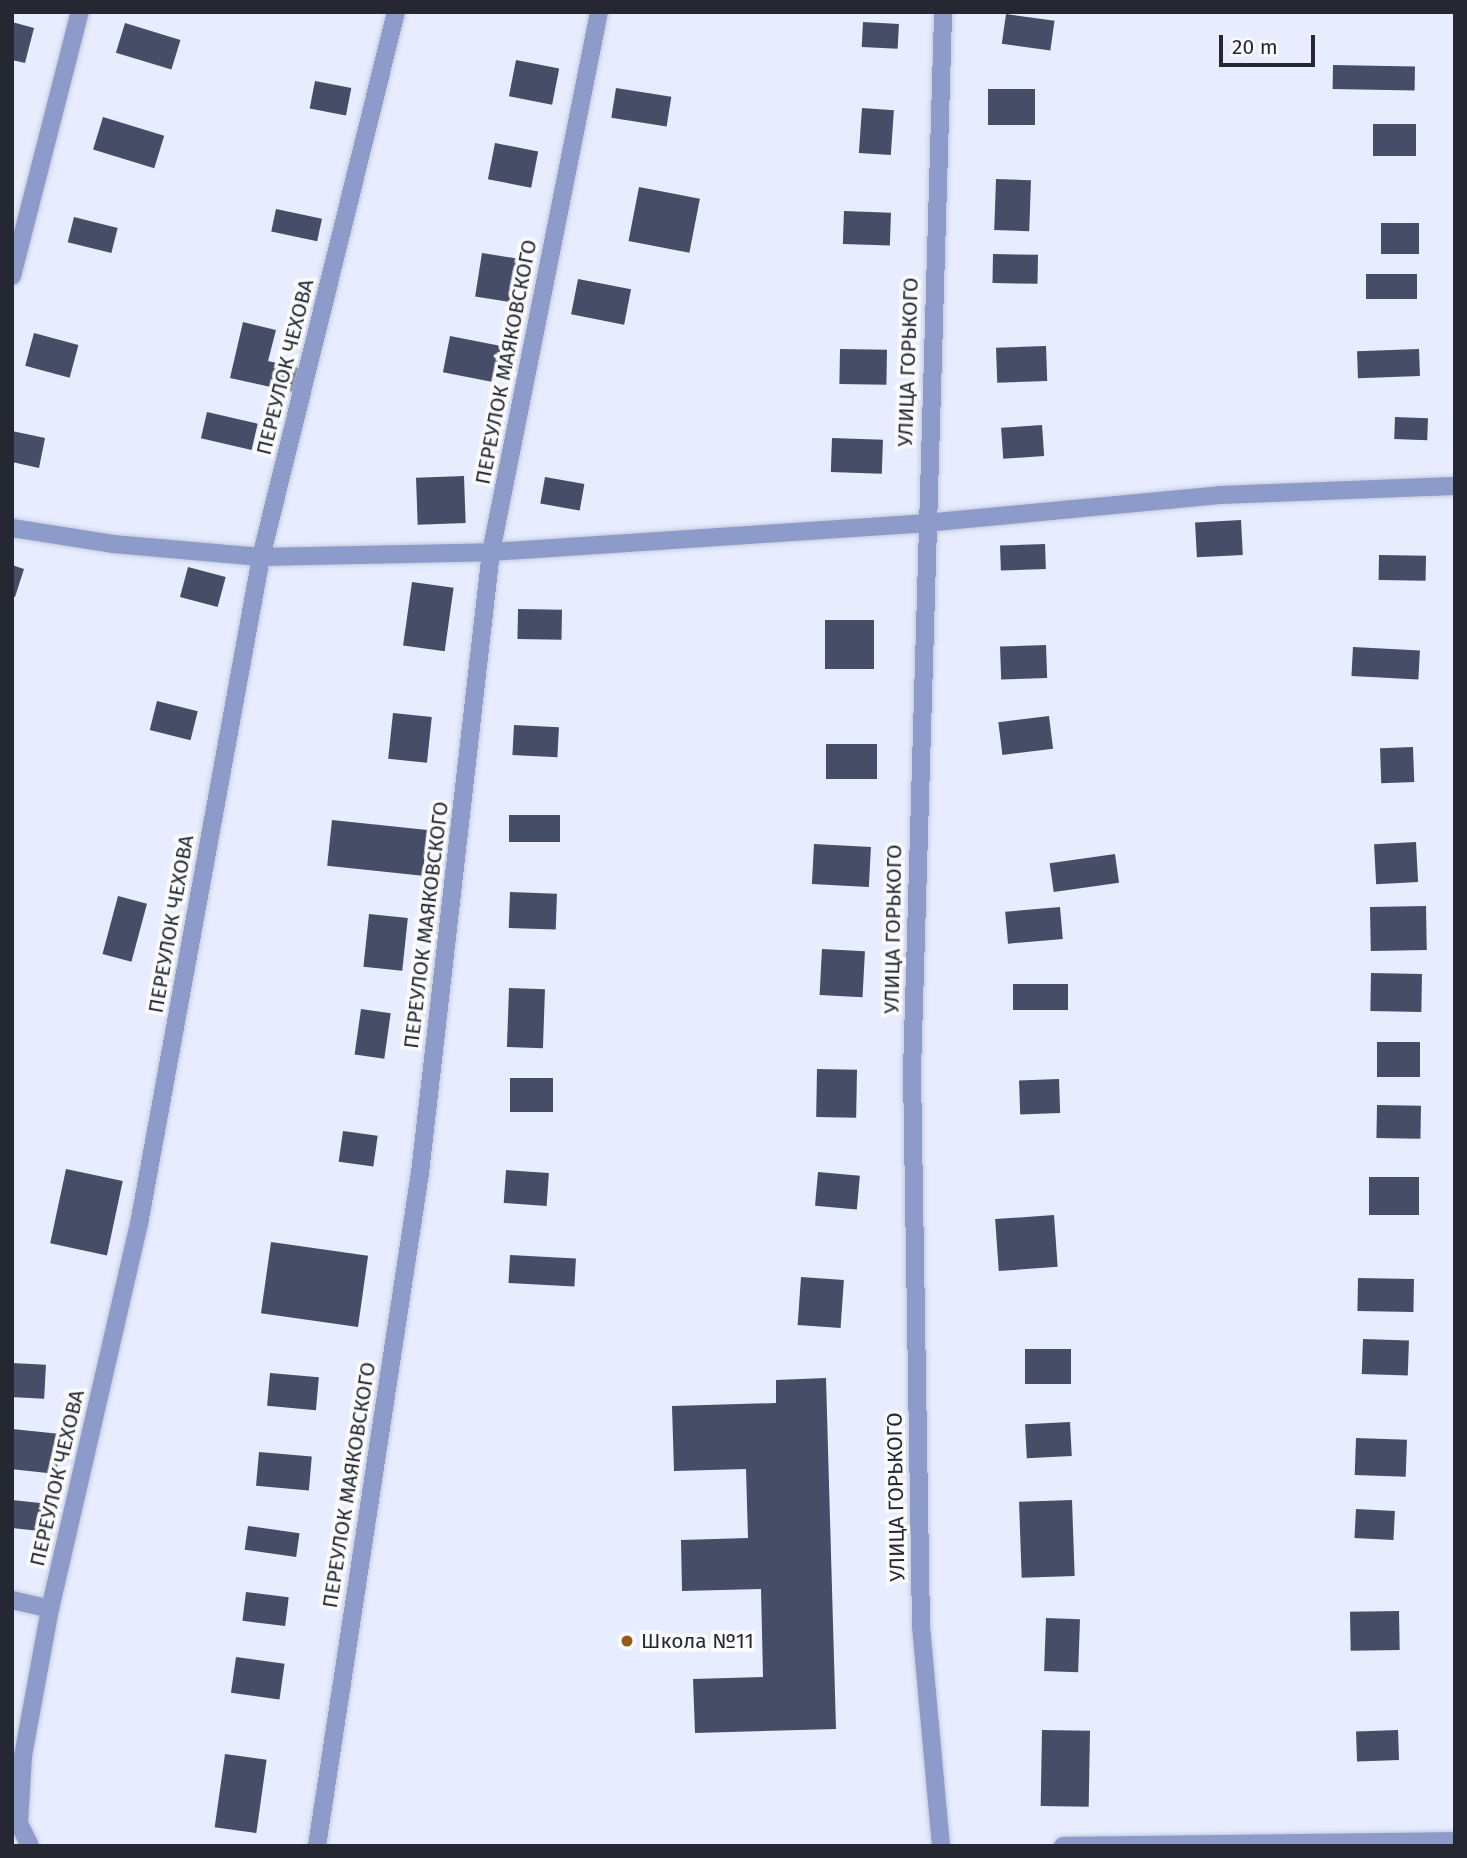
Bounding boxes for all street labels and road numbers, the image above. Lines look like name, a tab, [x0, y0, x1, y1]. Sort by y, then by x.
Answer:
street label: ПЕРЕУЛОК МАЯКОВСКОГО	[470, 237, 542, 487]
street label: ПЕРЕУЛОК ЧЕХОВА	[251, 276, 319, 458]
street label: УЛИЦА ГОРЬКОГО	[892, 277, 924, 447]
street label: ПЕРЕУЛОК МАЯКОВСКОГО	[398, 800, 454, 1050]
street label: ПЕРЕУЛОК ЧЕХОВА	[143, 833, 199, 1015]
street label: УЛИЦА ГОРЬКОГО	[879, 844, 907, 1014]
street label: ПЕРЕУЛОК МАЯКОВСКОГО	[317, 1360, 381, 1610]
street label: ПЕРЕУЛОК ЧЕХОВА	[24, 1387, 90, 1569]
street label: УЛИЦА ГОРЬКОГО	[882, 1412, 910, 1582]

